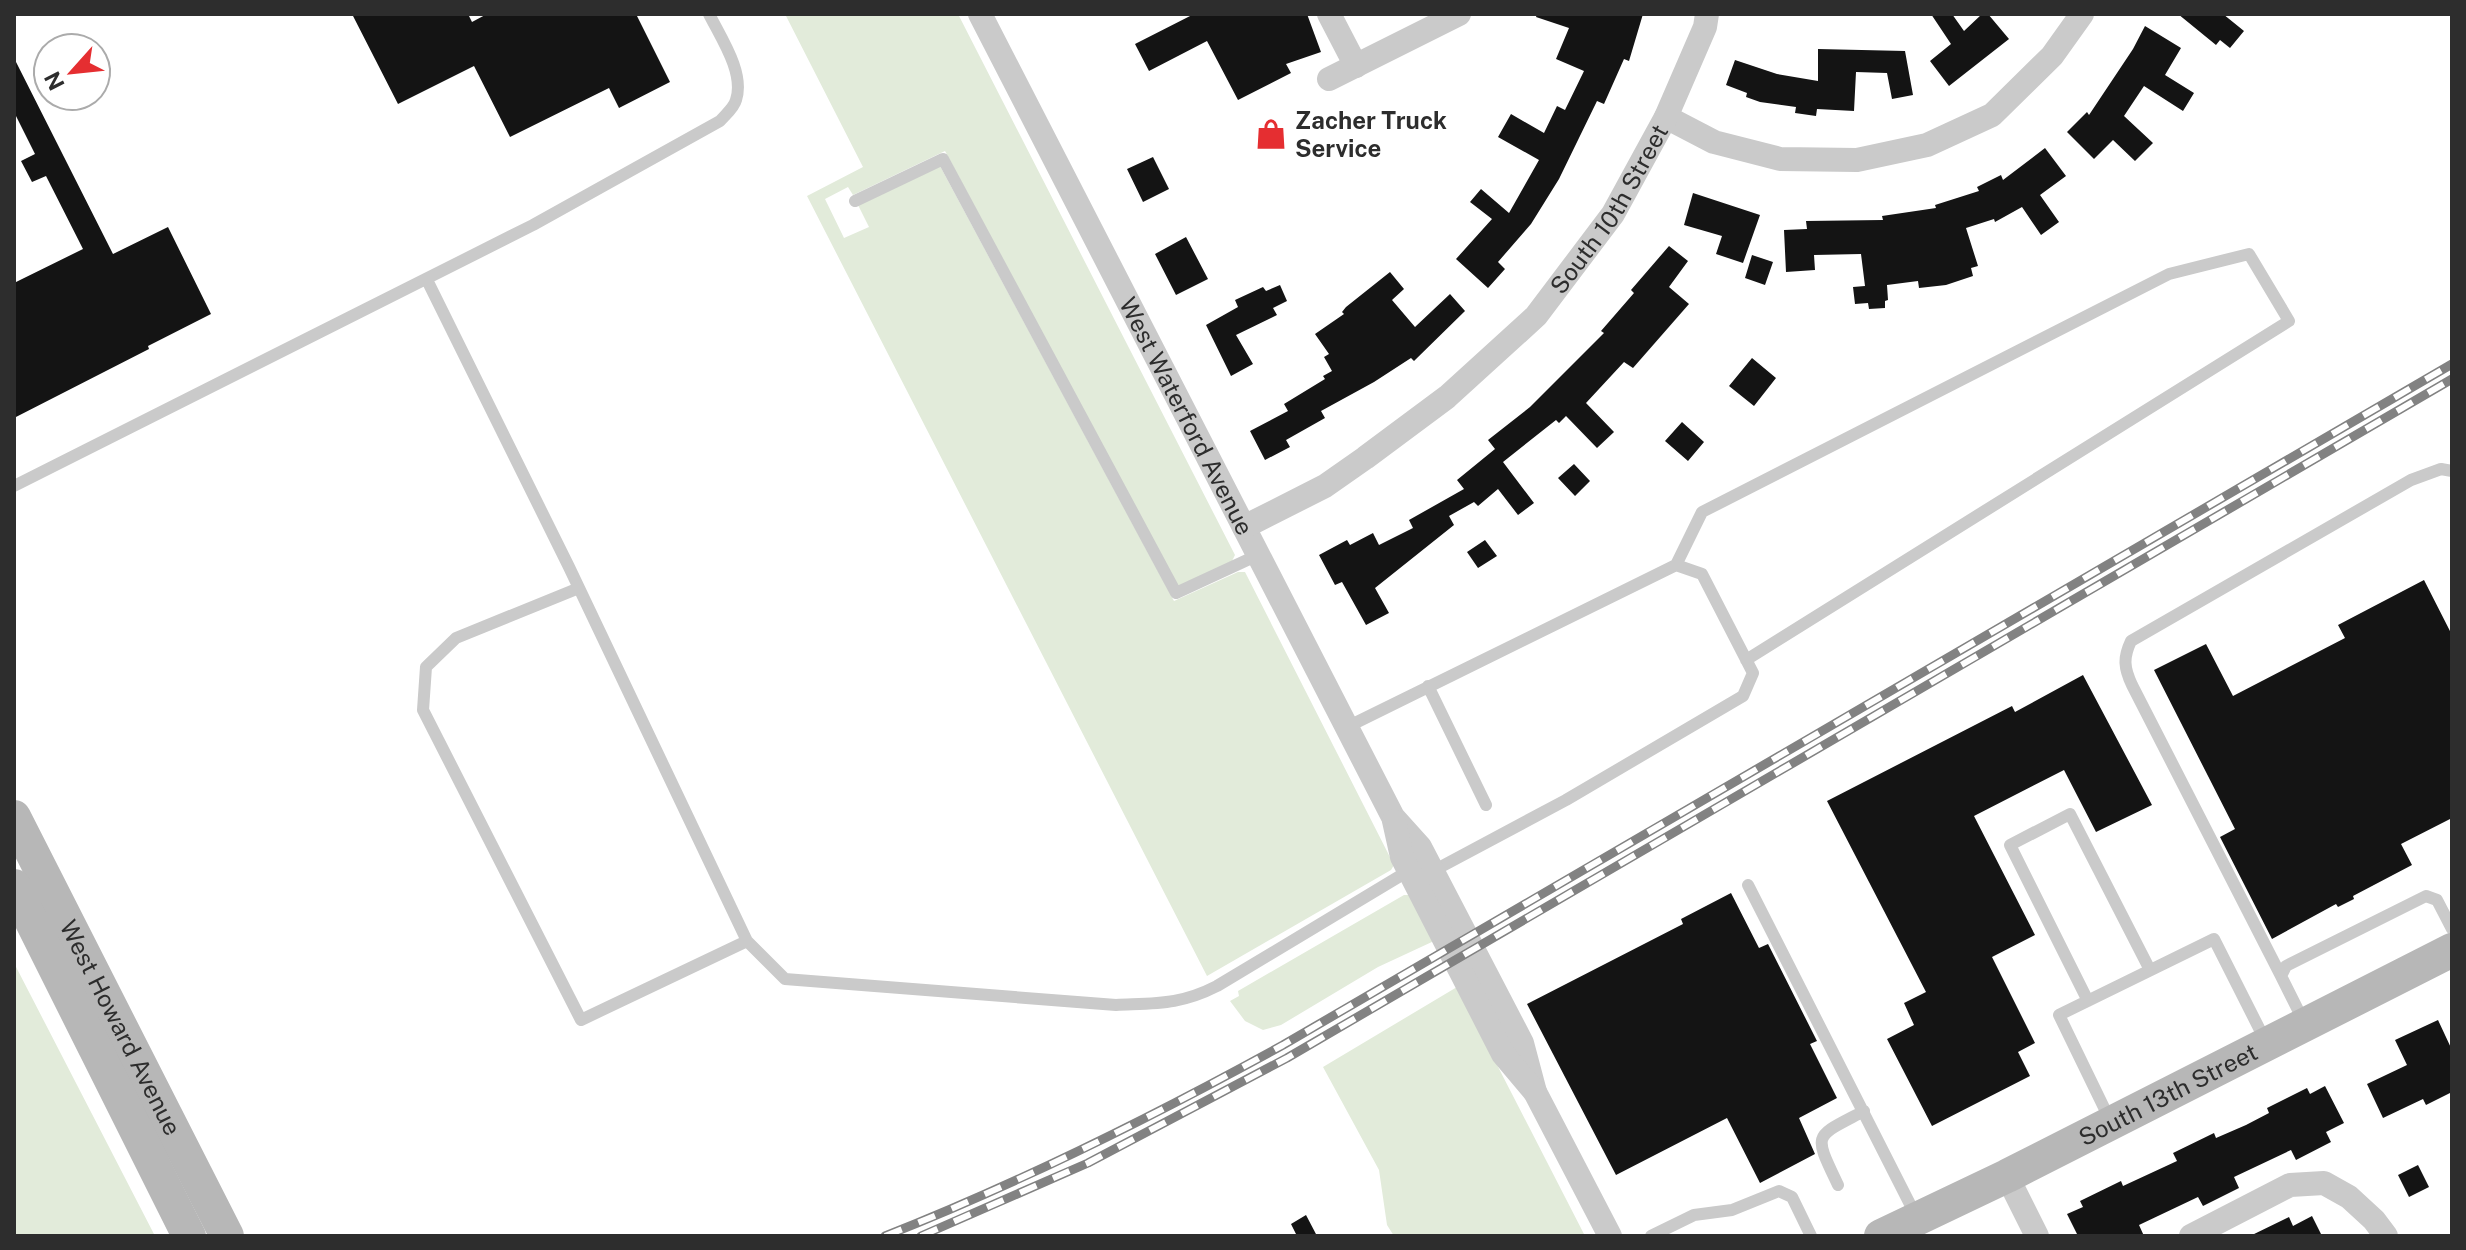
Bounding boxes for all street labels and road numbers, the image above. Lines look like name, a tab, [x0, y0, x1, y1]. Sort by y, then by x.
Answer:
street label: South 10th Street	[1544, 119, 1673, 299]
street label: West Waterford Avenue	[1114, 292, 1259, 539]
street label: West Howard Avenue	[55, 915, 187, 1140]
street label: South 13th Street	[2074, 1037, 2262, 1151]

